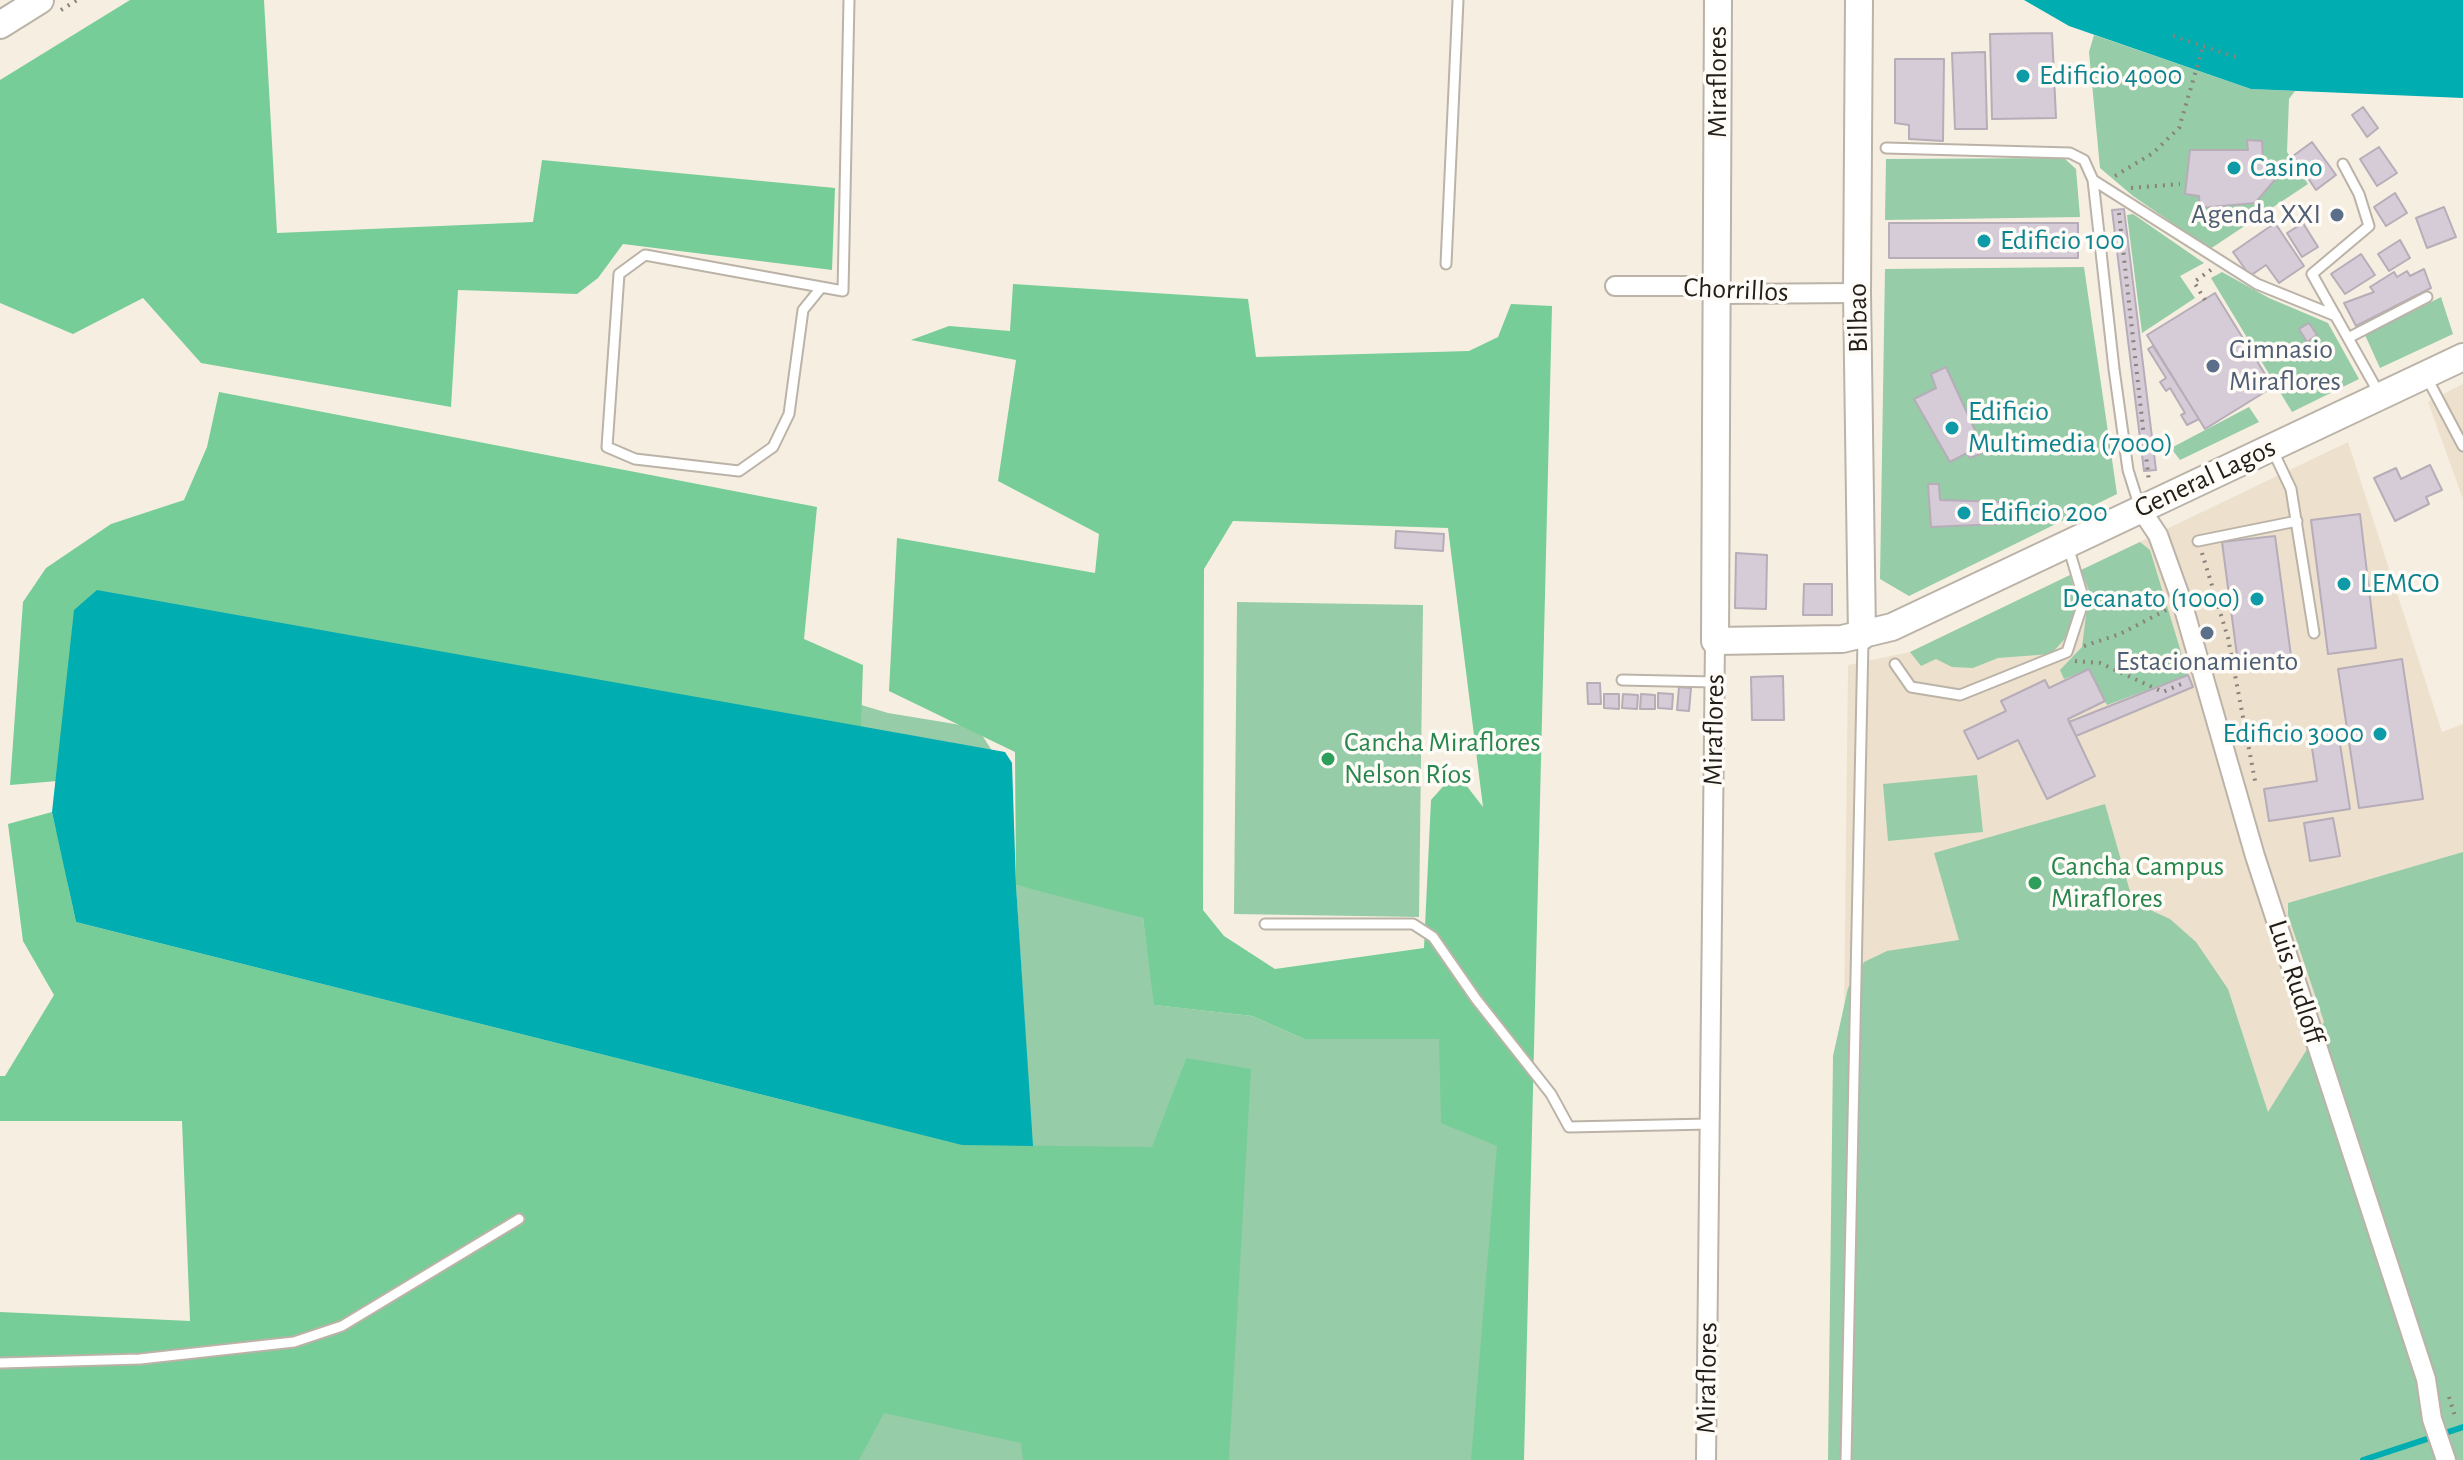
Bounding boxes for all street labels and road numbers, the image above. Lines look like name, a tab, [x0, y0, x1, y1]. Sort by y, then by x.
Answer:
street label: Miraflores	[1701, 26, 1735, 138]
street label: Chorrillos	[1682, 270, 1790, 310]
street label: Bilbao	[1841, 283, 1875, 353]
street label: General Lagos	[2129, 431, 2281, 525]
street label: Miraflores	[1696, 674, 1732, 786]
street label: Luis Rudloff	[2260, 916, 2332, 1048]
street label: Miraflores	[1689, 1322, 1725, 1434]

